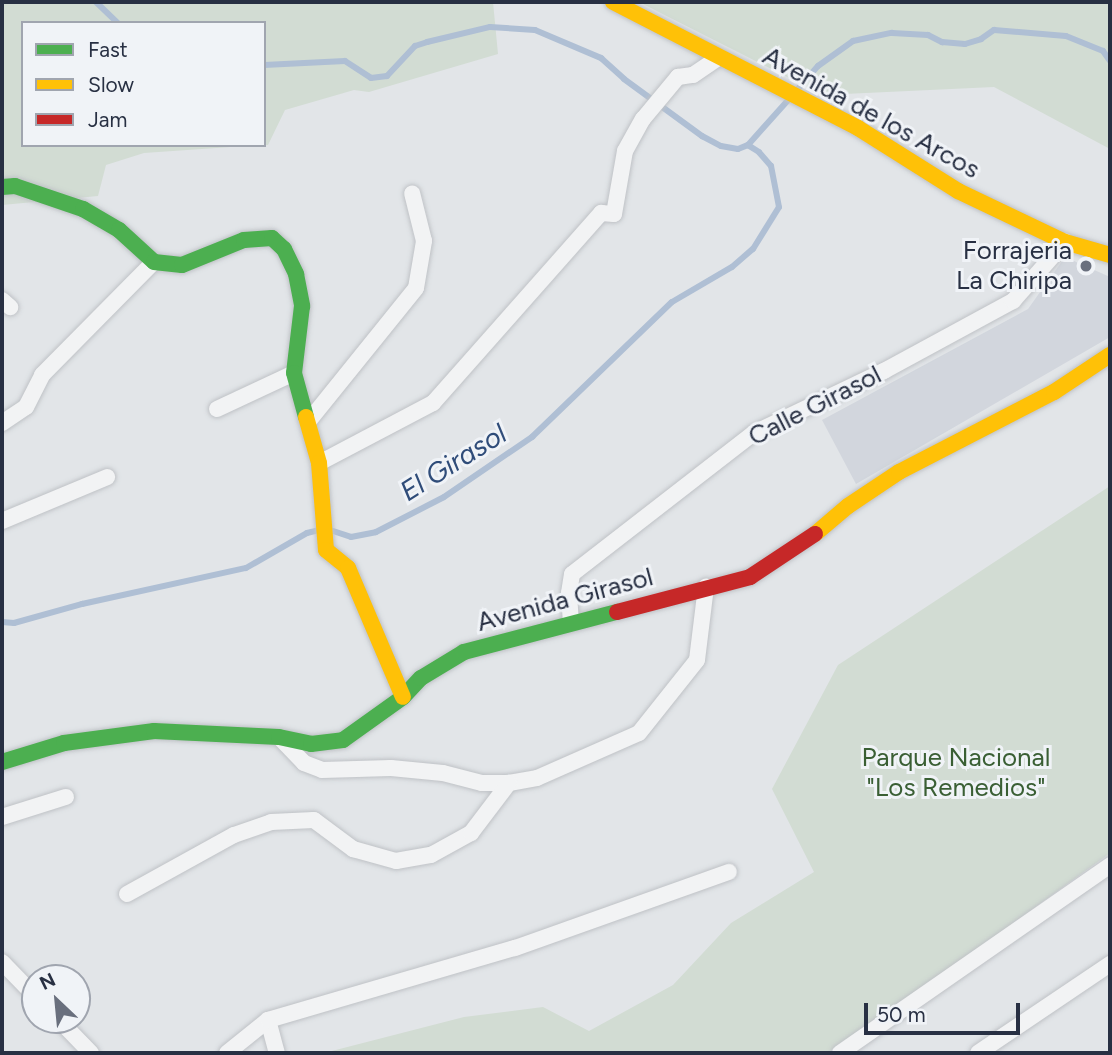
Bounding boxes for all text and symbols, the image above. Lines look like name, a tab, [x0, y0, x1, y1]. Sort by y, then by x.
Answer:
legend	[21, 21, 266, 147]
text: Fast	[88, 37, 128, 62]
street label: Avenida de los Arcos	[757, 40, 985, 186]
text: Slow	[88, 72, 134, 97]
text: Jam	[88, 107, 127, 132]
place label: Forrajeria La Chiripa	[956, 235, 1072, 296]
marker: Forrajeria La Chiripa	[1078, 258, 1094, 274]
street label: Calle Girasol	[743, 359, 887, 453]
water label: El Girasol	[394, 416, 512, 508]
street label: Avenida Girasol	[474, 562, 656, 638]
park label: Parque Nacional "Los Remedios"	[861, 742, 1051, 804]
north arrow	[21, 964, 91, 1034]
text: N	[36, 968, 59, 995]
scale bar	[867, 988, 1023, 1032]
text: 50 m	[877, 1002, 926, 1027]

